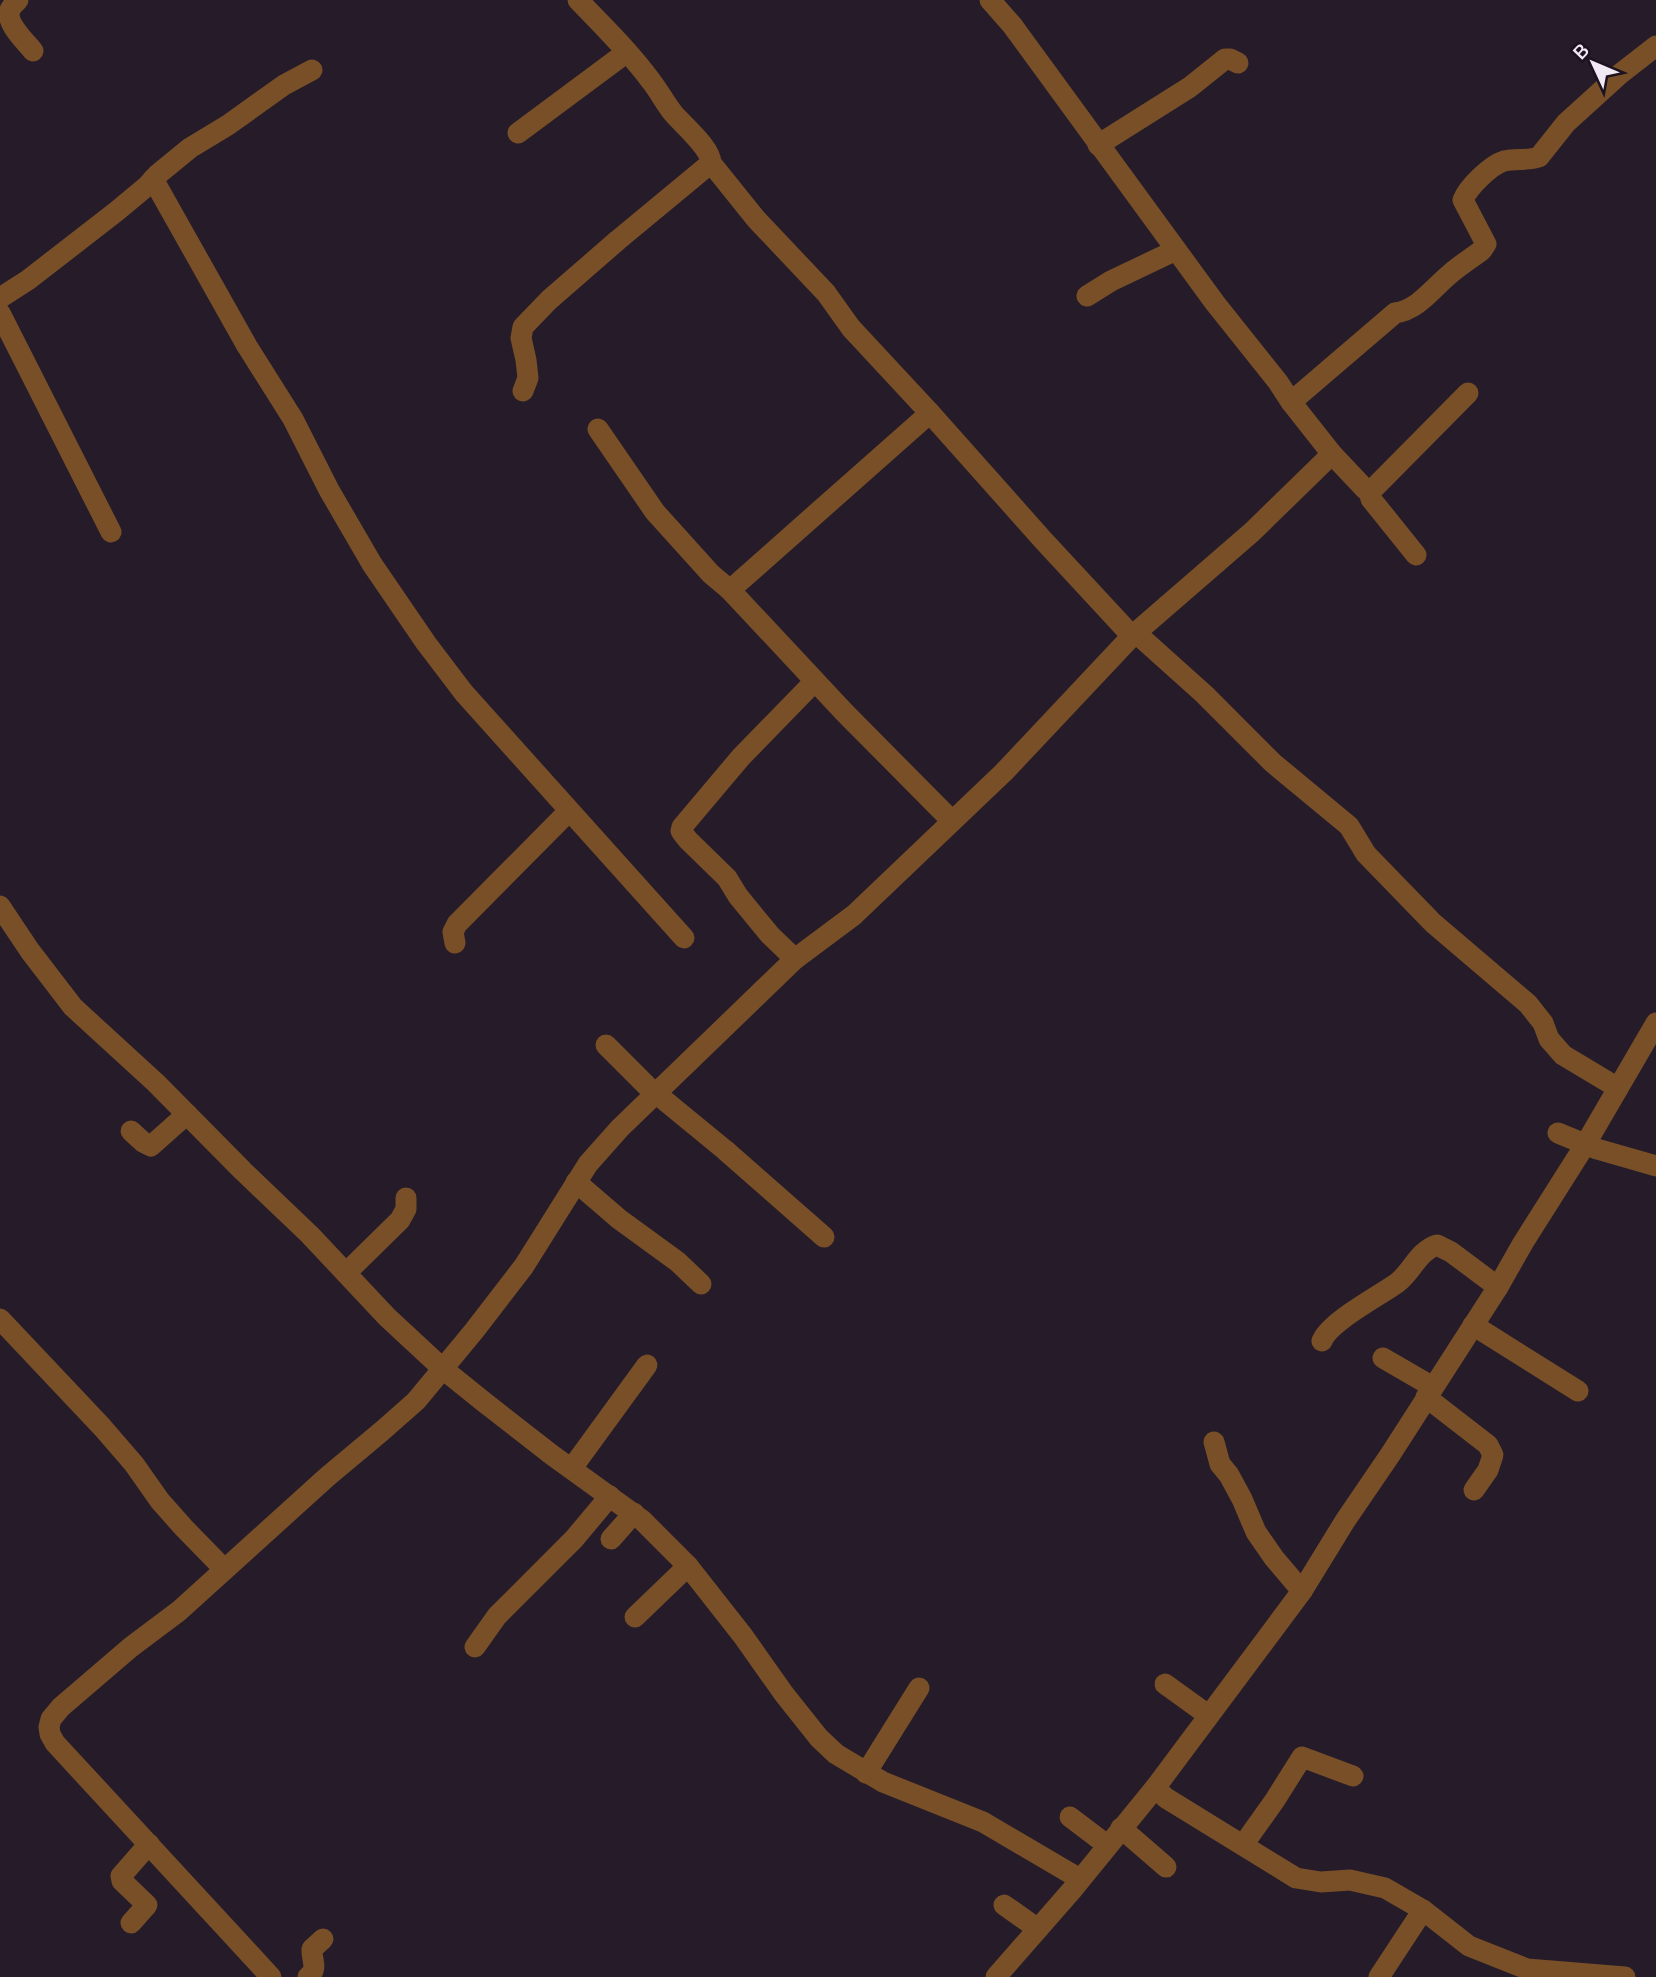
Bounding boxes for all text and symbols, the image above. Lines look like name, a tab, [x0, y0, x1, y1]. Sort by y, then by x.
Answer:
north arrow	[1558, 28, 1628, 98]
text: B	[1568, 38, 1595, 66]

